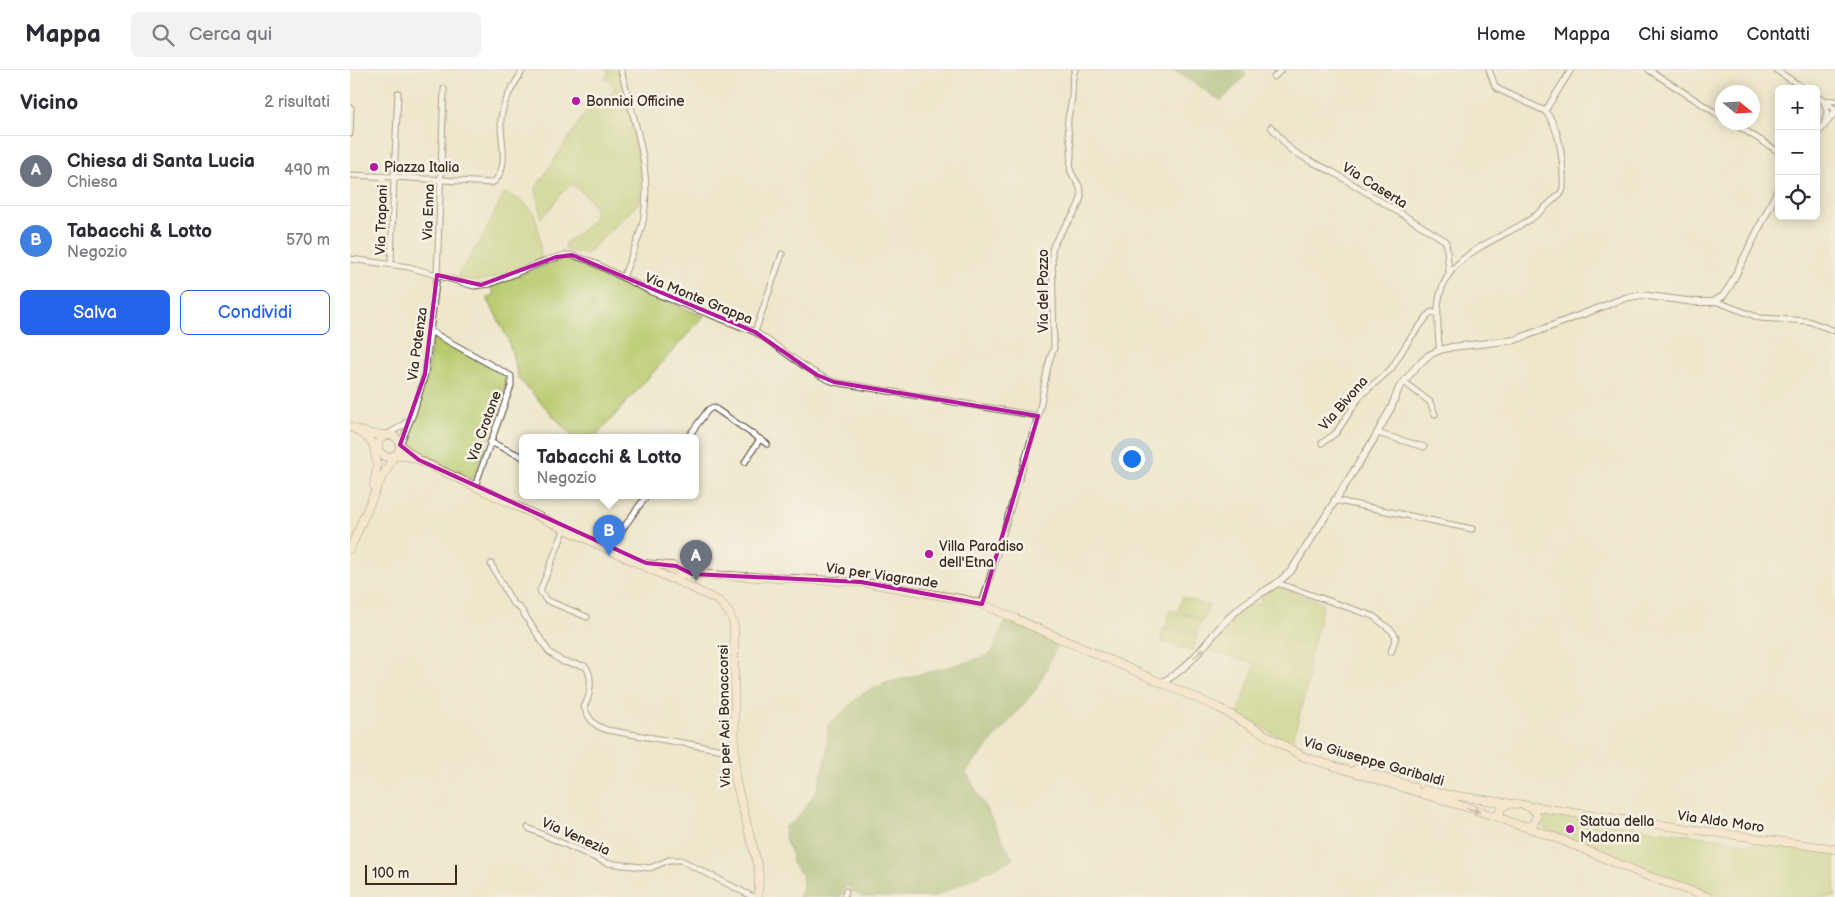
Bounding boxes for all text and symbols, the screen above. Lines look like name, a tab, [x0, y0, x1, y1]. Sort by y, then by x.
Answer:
search box	[131, 12, 481, 57]
text: Mappa	[25, 20, 101, 49]
icon: search	[149, 21, 177, 49]
text: Cerca qui	[189, 23, 272, 46]
text: Home	[1476, 24, 1525, 45]
text: Mappa	[1553, 24, 1610, 45]
text: Chi siamo	[1638, 24, 1718, 45]
text: Contatti	[1746, 24, 1810, 45]
north arrow	[1715, 85, 1760, 130]
map controls	[1775, 85, 1820, 220]
button: +	[1775, 85, 1820, 130]
text: Vicino	[20, 90, 78, 115]
text: 2 risultati	[264, 93, 330, 112]
place label: Bonnici Officine	[586, 93, 685, 110]
marker: Bonnici Officine	[570, 95, 582, 107]
button: −	[1775, 130, 1820, 175]
text: Chiesa di Santa Lucia	[67, 150, 255, 173]
place label: Piazza Italia	[384, 159, 459, 176]
street label: Via Caserta	[1339, 159, 1411, 212]
text: A	[31, 161, 41, 180]
text: 490 m	[284, 161, 330, 180]
marker: Piazza Italia	[368, 161, 380, 173]
text: Chiesa	[67, 173, 117, 192]
button: locate	[1775, 175, 1820, 220]
street label: Via Enna	[419, 183, 438, 241]
street label: Via Trapani	[372, 184, 391, 256]
text: Tabacchi & Lotto	[67, 220, 212, 243]
text: B	[30, 231, 42, 250]
text: 570 m	[286, 231, 330, 250]
text: Negozio	[67, 243, 127, 262]
street label: Via del Pozzo	[1035, 249, 1052, 333]
street label: Via Monte Grappa	[642, 269, 755, 328]
button: Salva	[20, 290, 170, 335]
button: Condividi	[180, 290, 330, 335]
street label: Via Potenza	[404, 306, 431, 382]
street label: Via Bivona	[1315, 373, 1372, 434]
street label: Via Crotone	[464, 388, 505, 464]
popup	[519, 434, 699, 499]
text: Tabacchi & Lotto	[536, 446, 682, 469]
your location	[1119, 446, 1145, 472]
text: Negozio	[536, 469, 597, 488]
pin: B	[593, 515, 625, 556]
one-way arrow	[1003, 516, 1011, 531]
place label: Villa Paradiso dell'Etna	[939, 538, 1024, 571]
pin: A	[680, 540, 712, 581]
marker: Villa Paradiso dell'Etna	[923, 548, 935, 560]
street label: Via per Viagrande	[825, 559, 939, 592]
street label: Via per Aci Bonaccorsi	[715, 644, 734, 788]
one-way arrow	[1193, 648, 1205, 660]
street label: Via Giuseppe Garibaldi	[1302, 733, 1446, 790]
one-way arrow	[1466, 806, 1481, 814]
street label: Via Aldo Moro	[1676, 807, 1766, 836]
place label: Statua della Madonna	[1580, 813, 1654, 846]
street label: Via Venezia	[539, 814, 613, 859]
marker: Statua della Madonna	[1564, 823, 1576, 835]
scale bar	[365, 862, 458, 885]
text: 100 m	[372, 865, 409, 882]

